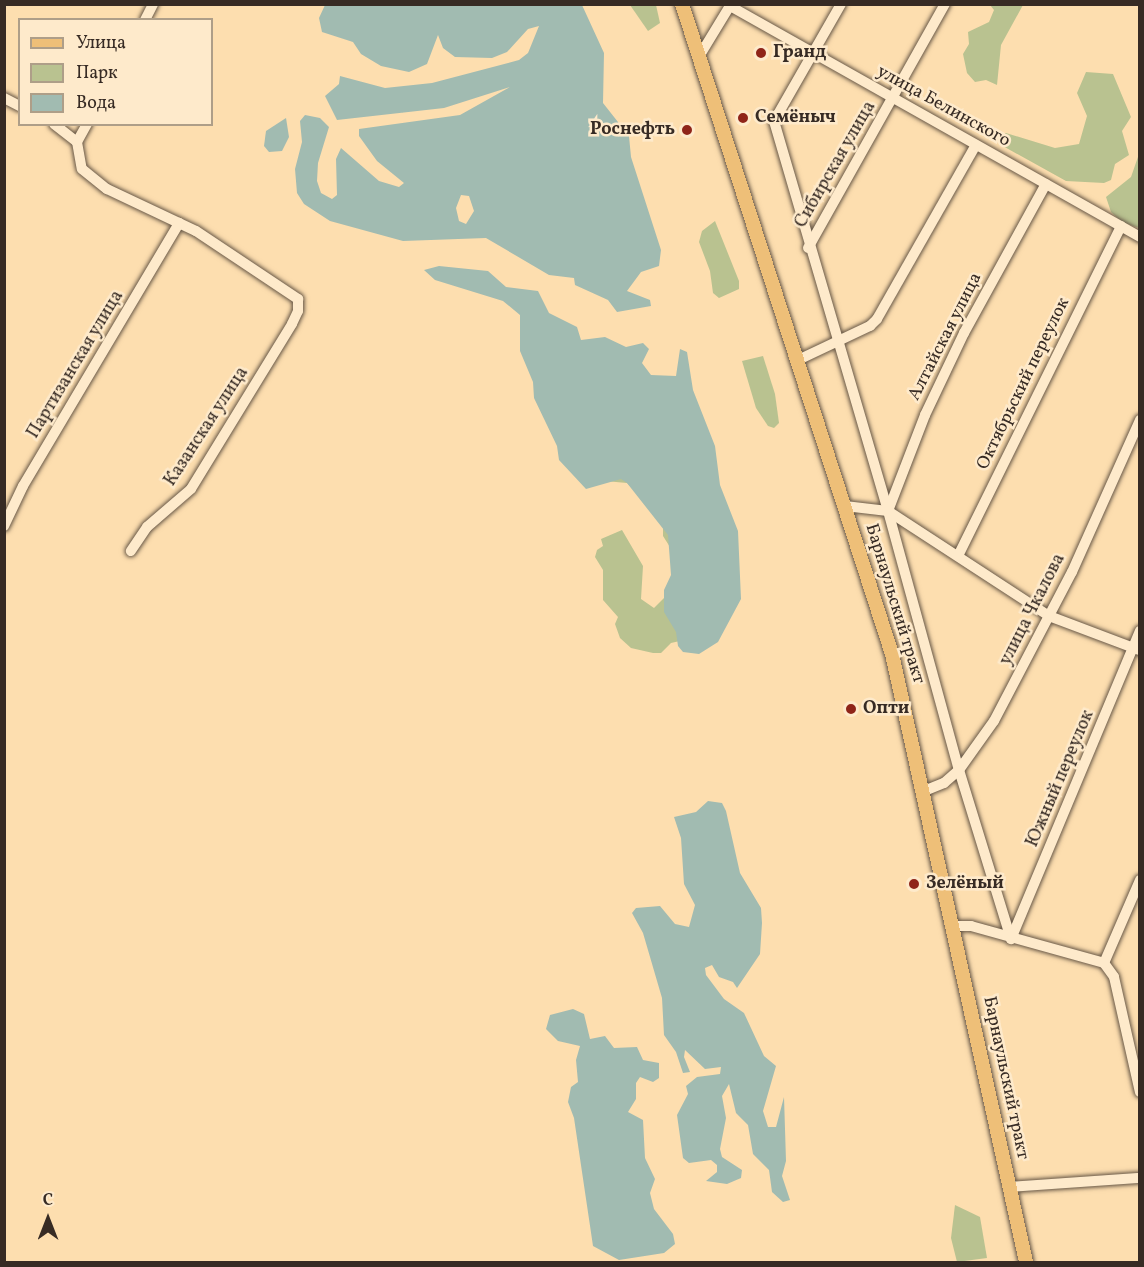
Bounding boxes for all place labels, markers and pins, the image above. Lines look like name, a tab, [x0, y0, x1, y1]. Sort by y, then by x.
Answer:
place label: Гранд	[773, 42, 826, 64]
marker: Гранд	[754, 46, 768, 60]
place label: Семёныч	[755, 107, 836, 129]
marker: Семёныч	[736, 111, 750, 125]
place label: Роснефть	[590, 119, 675, 141]
marker: Роснефть	[680, 123, 694, 137]
place label: Опти	[863, 698, 909, 720]
marker: Опти	[844, 702, 858, 716]
place label: Зелёный	[926, 873, 1004, 895]
marker: Зелёный	[907, 877, 921, 891]

